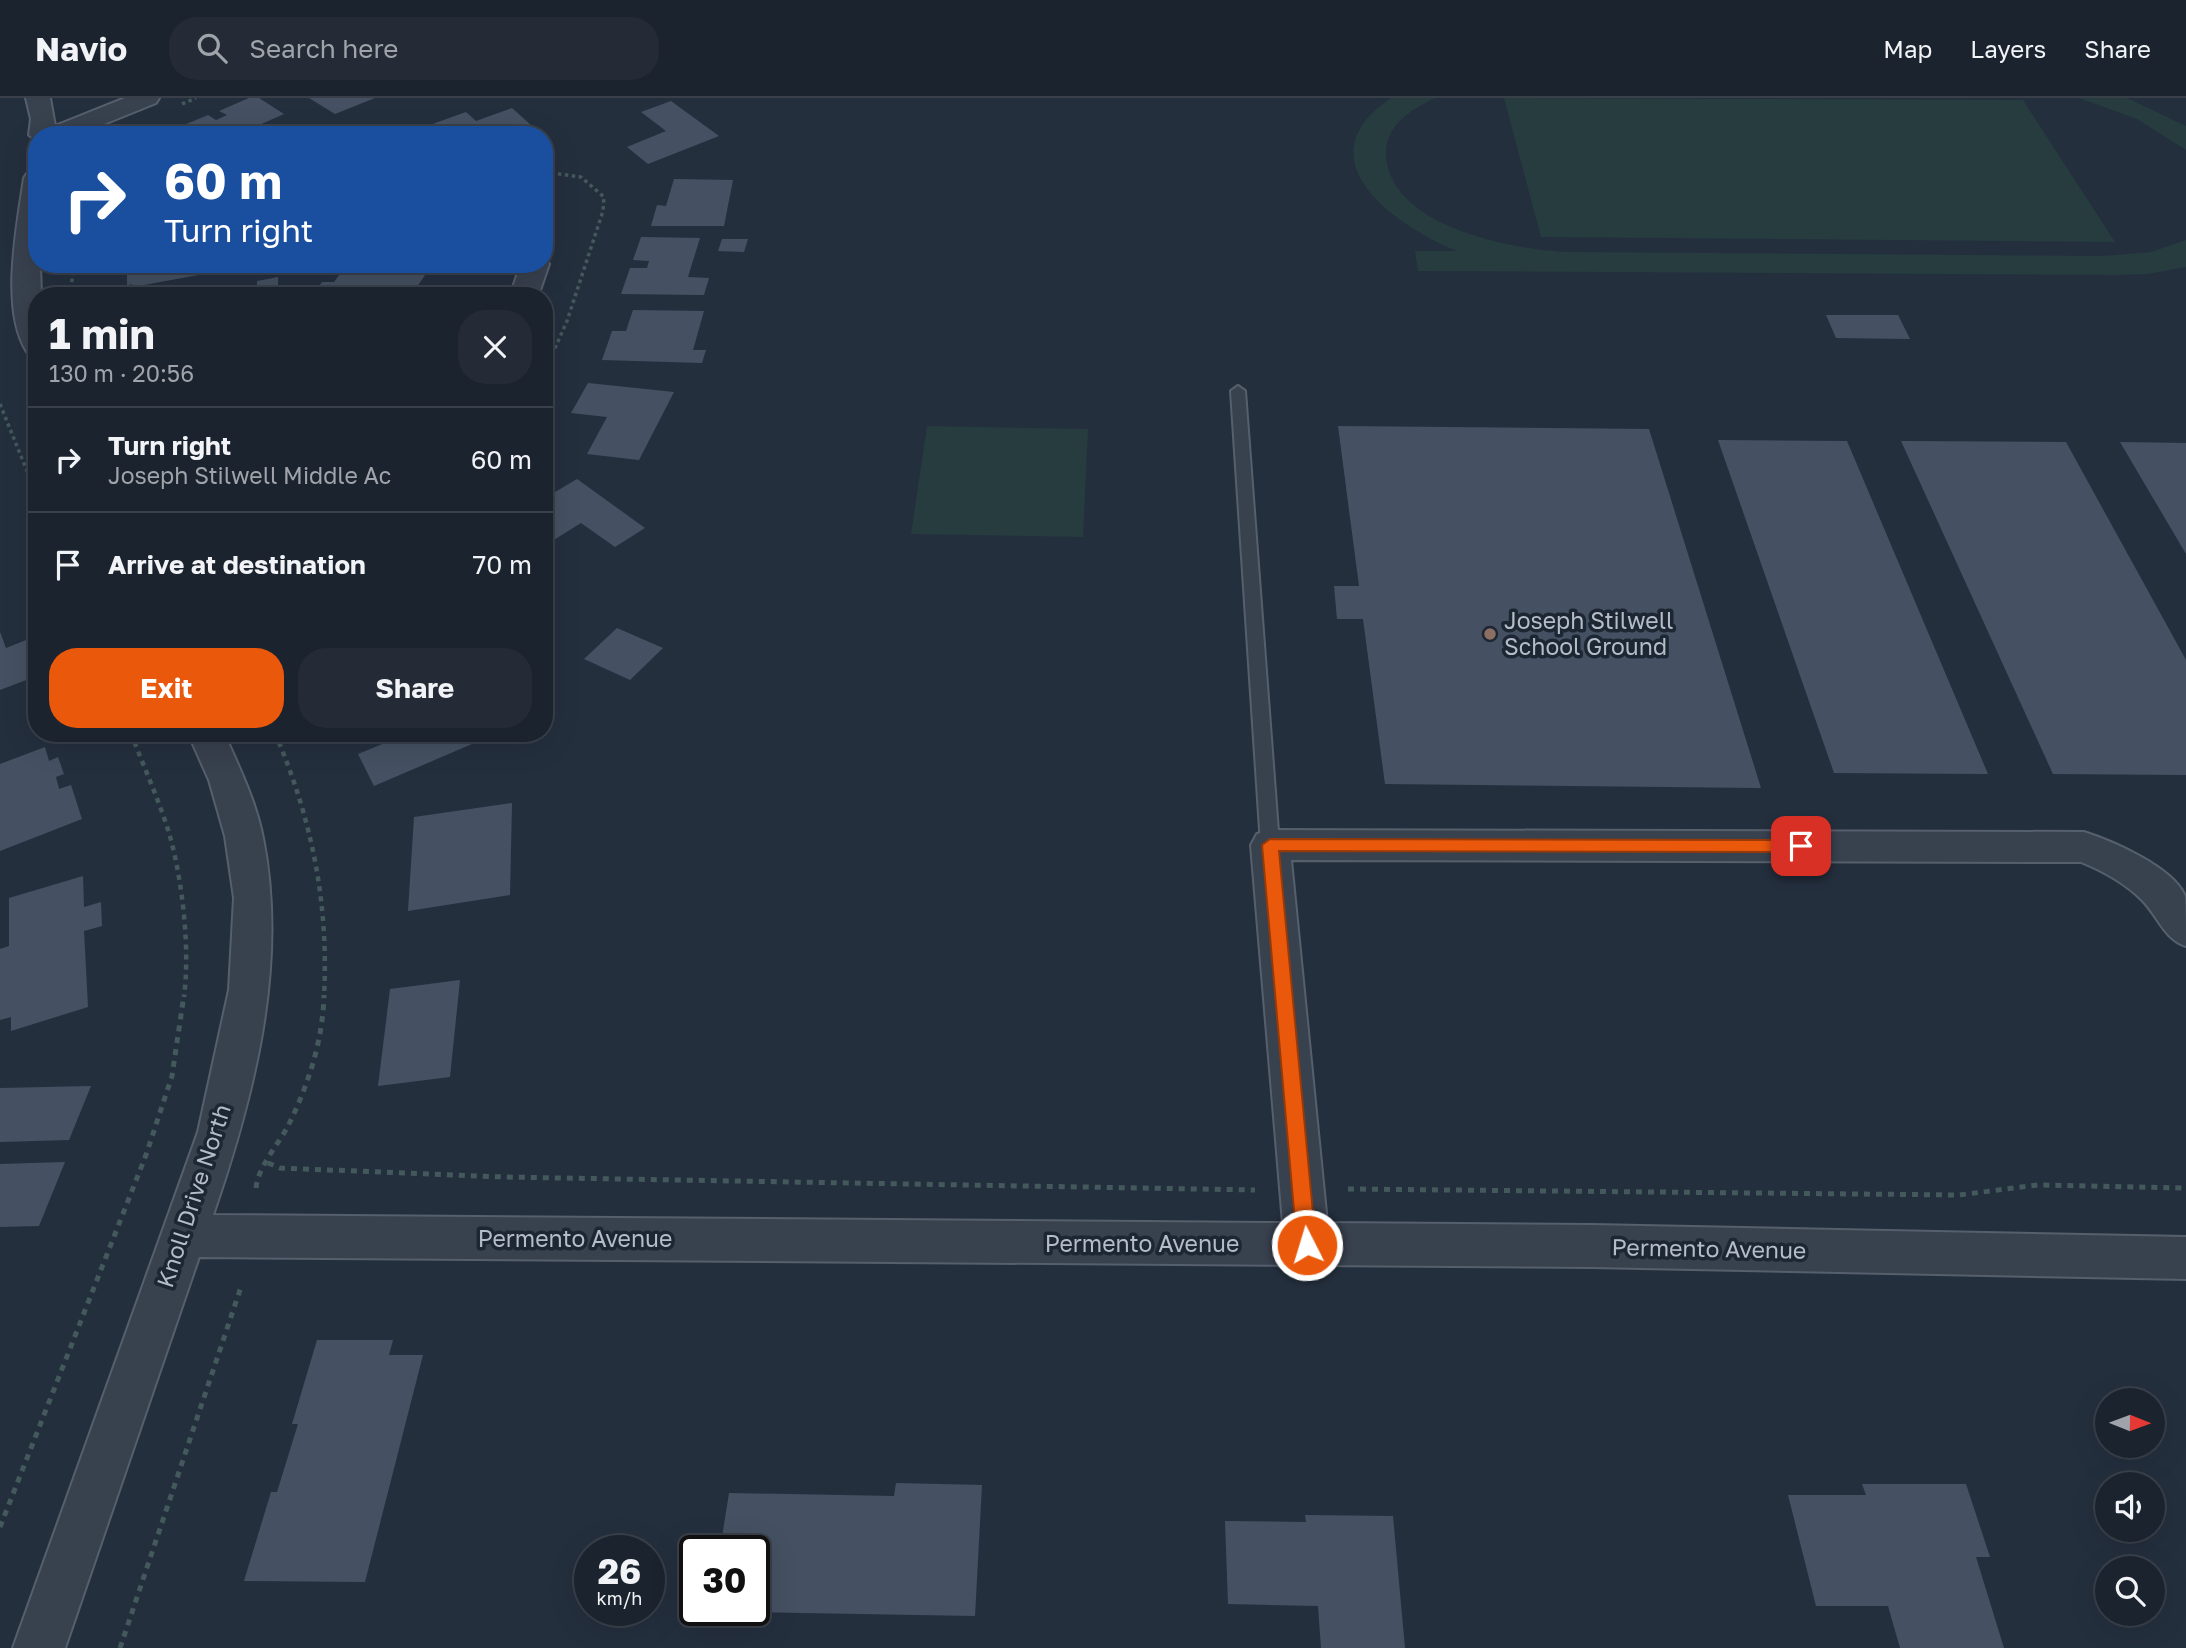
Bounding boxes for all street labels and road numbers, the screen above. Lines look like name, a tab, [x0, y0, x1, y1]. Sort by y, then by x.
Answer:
street label: Knoll Drive North	[150, 1100, 236, 1291]
street label: Permento Avenue	[478, 1224, 672, 1252]
street label: Permento Avenue	[1045, 1229, 1239, 1257]
street label: Permento Avenue	[1611, 1232, 1807, 1264]

